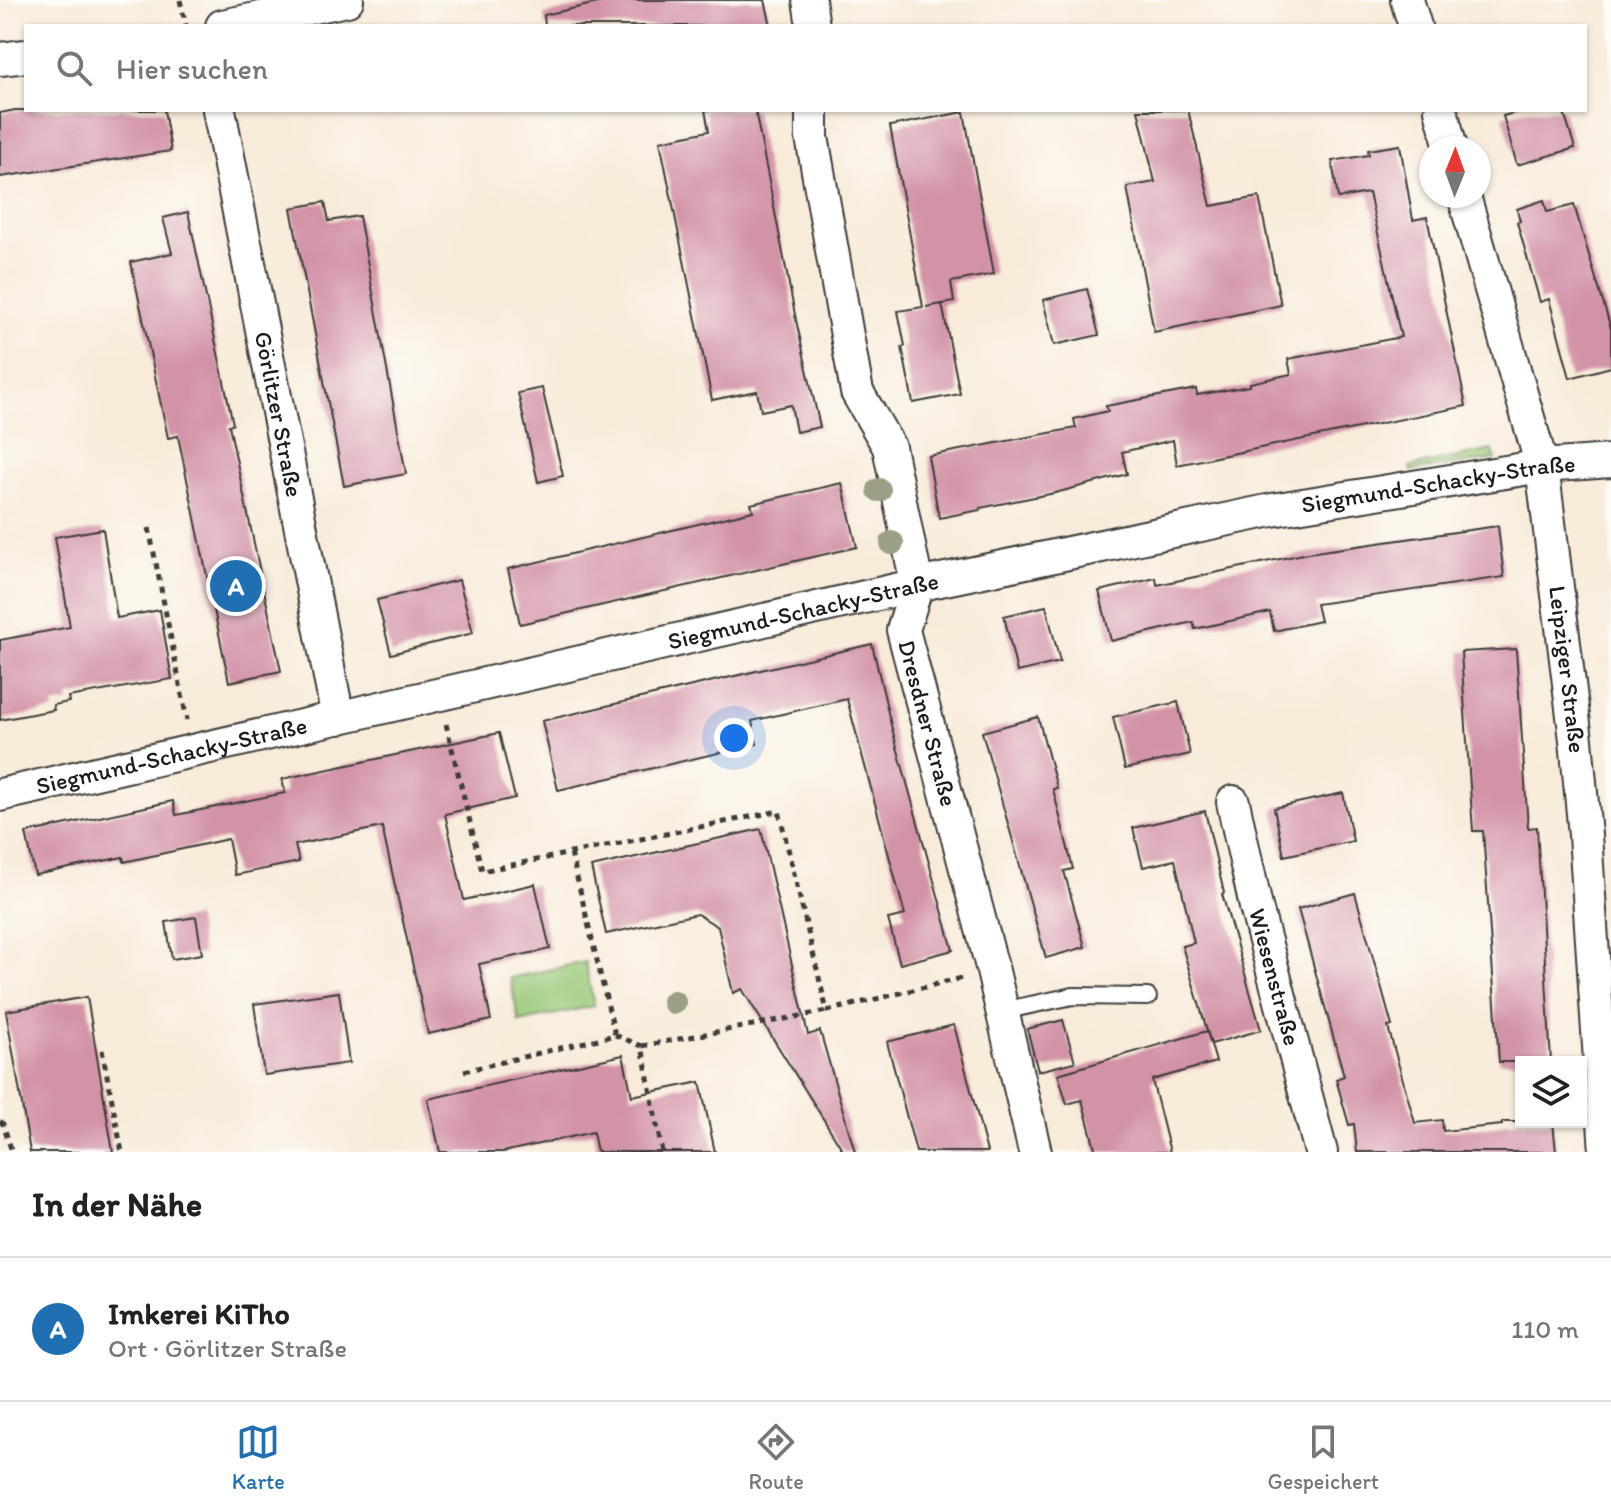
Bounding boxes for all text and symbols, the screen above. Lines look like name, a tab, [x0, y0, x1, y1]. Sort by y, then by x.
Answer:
search box	[24, 24, 1587, 112]
icon: search	[52, 46, 96, 90]
text: Hier suchen	[116, 50, 268, 87]
north arrow	[1419, 136, 1491, 208]
street label: Görlitzer Straße	[249, 329, 309, 499]
street label: Siegmund-Schacky-Straße	[1299, 449, 1576, 519]
pin: A	[210, 556, 262, 616]
street label: Siegmund-Schacky-Straße	[665, 566, 941, 656]
street label: Leipziger Straße	[1543, 584, 1592, 754]
street label: Dresdner Straße	[892, 637, 964, 809]
street label: Siegmund-Schacky-Straße	[33, 710, 310, 800]
your location	[714, 718, 754, 758]
street label: Wiesenstraße	[1243, 905, 1307, 1049]
map controls	[1515, 1056, 1587, 1128]
button: layers	[1515, 1056, 1587, 1128]
text: In der Nähe	[32, 1184, 202, 1225]
text: Imkerei KiTho	[108, 1295, 290, 1332]
text: A	[50, 1313, 66, 1345]
text: 110 m	[1511, 1313, 1579, 1345]
text: Ort · Görlitzer Straße	[108, 1332, 347, 1364]
tab: Karte	[232, 1420, 285, 1495]
tab: Route	[749, 1420, 804, 1495]
tab: Gespeichert	[1268, 1420, 1379, 1495]

